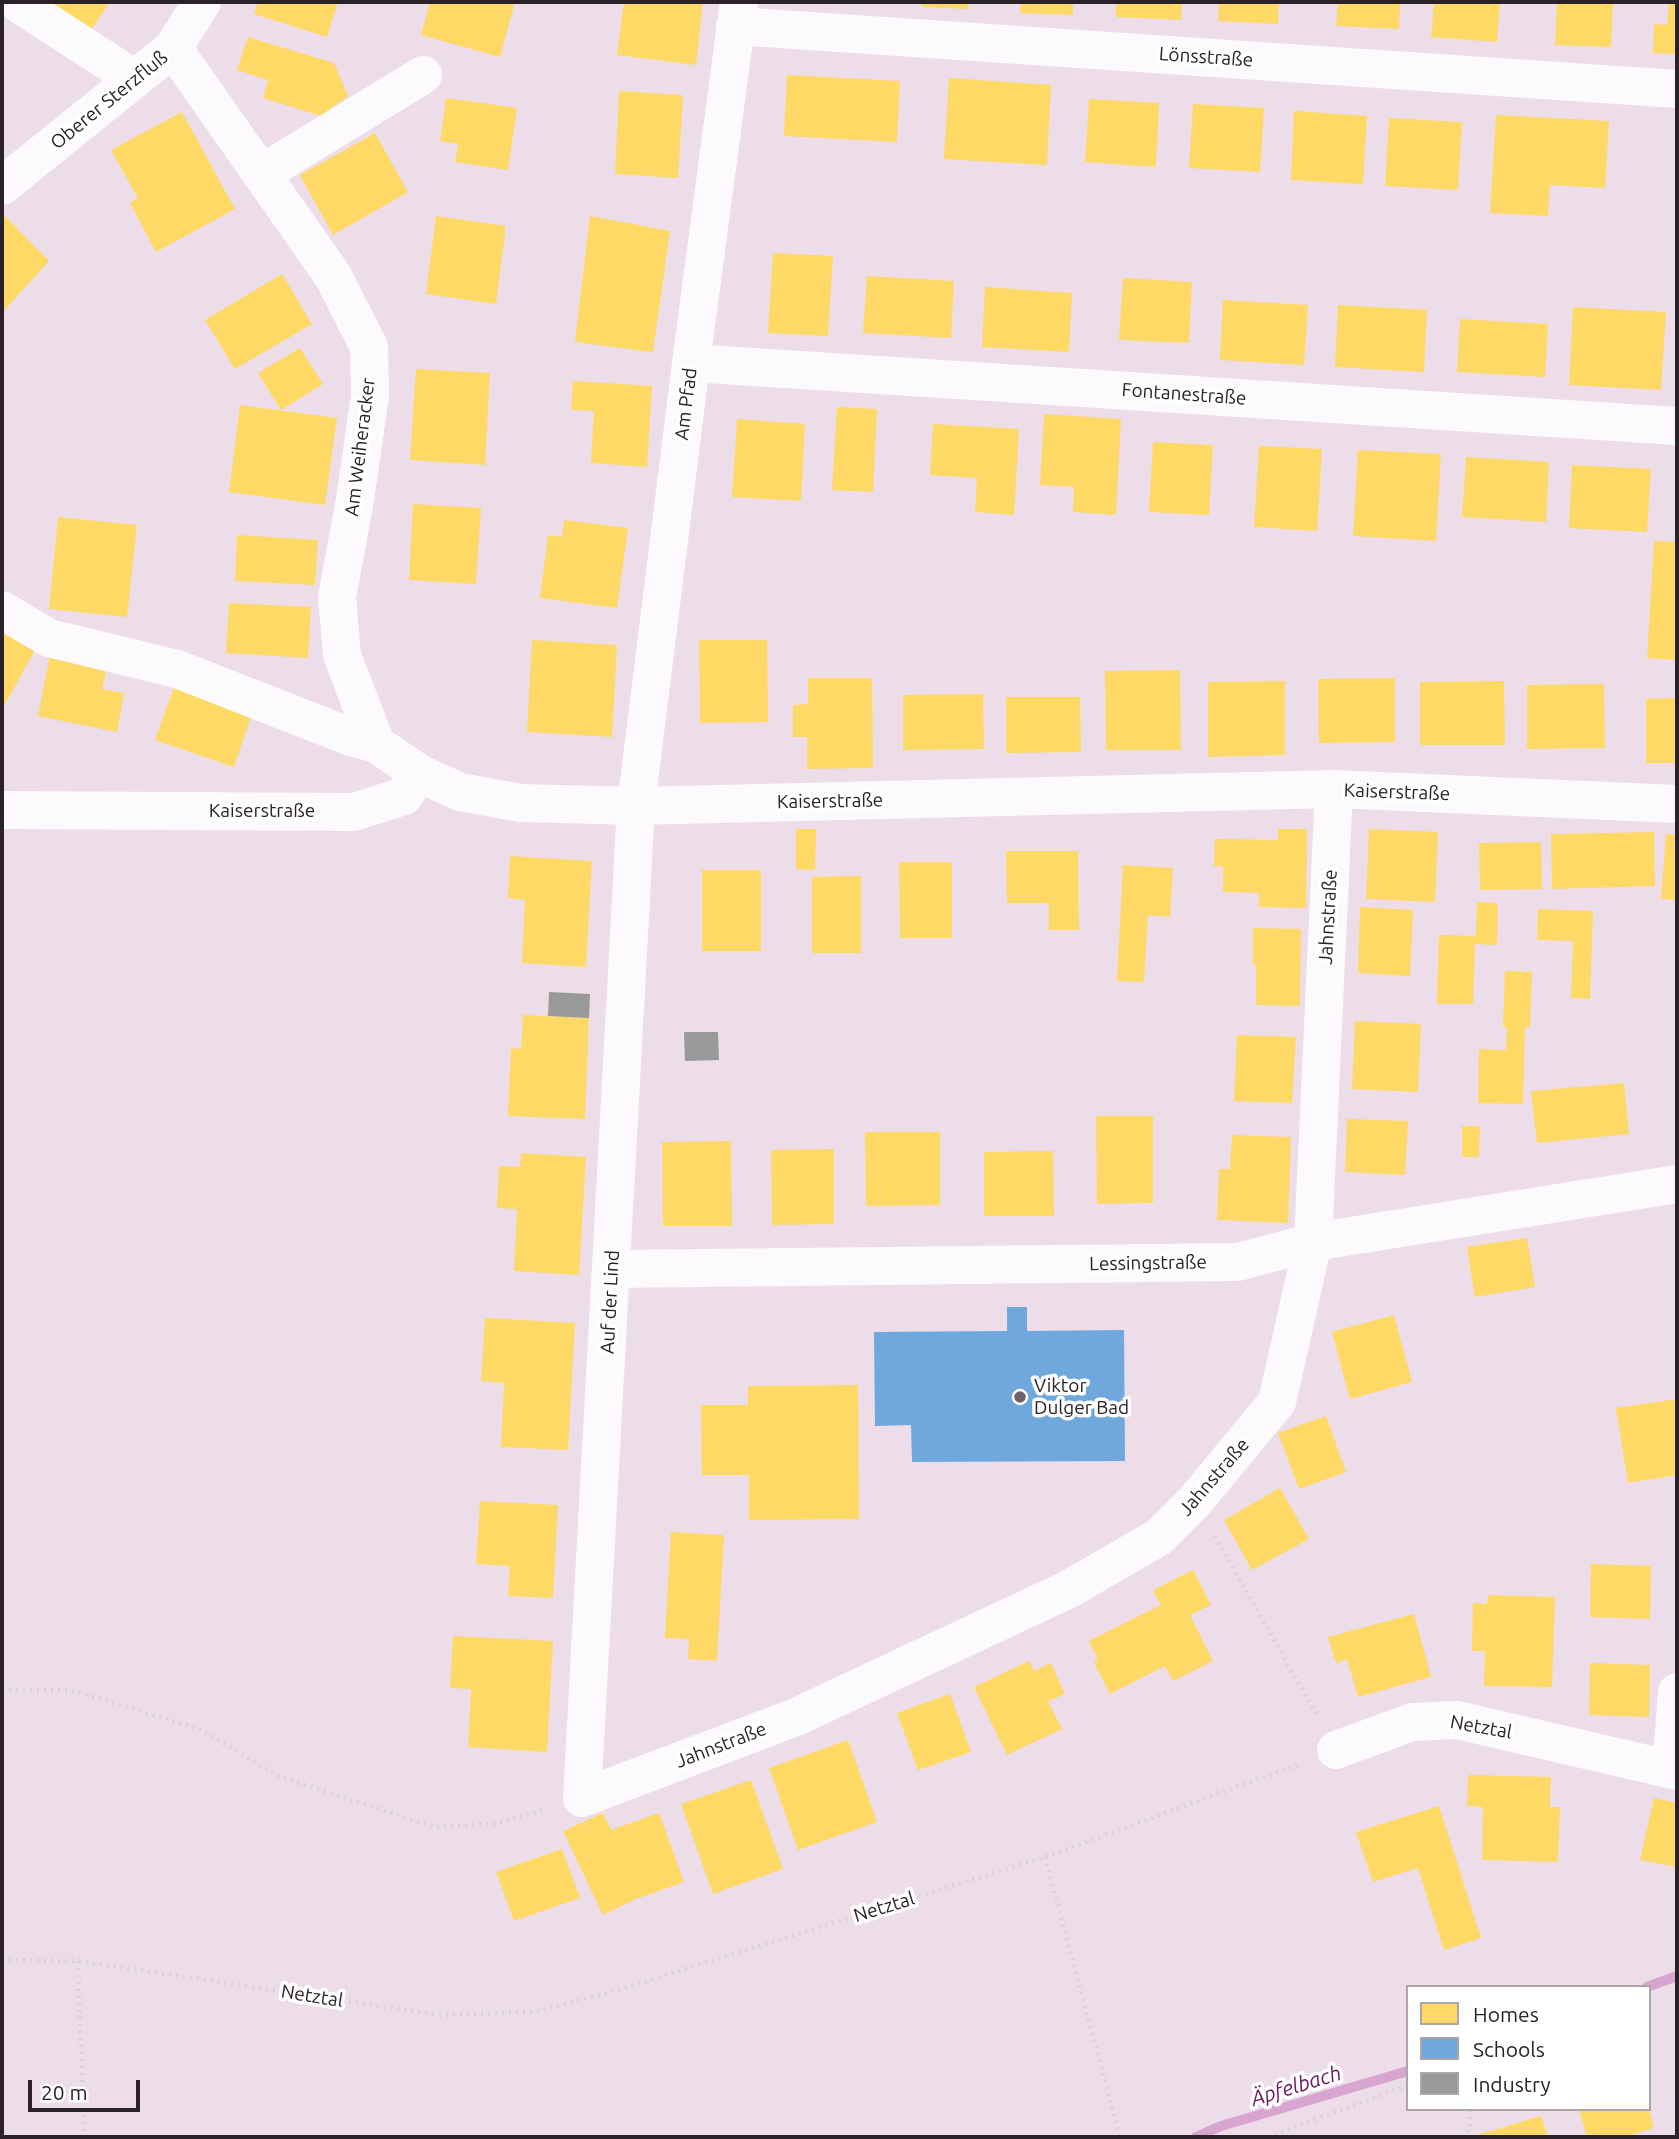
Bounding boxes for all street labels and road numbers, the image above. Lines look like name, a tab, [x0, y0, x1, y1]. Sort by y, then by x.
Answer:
street label: Lönsstraße	[1158, 42, 1254, 72]
street label: Oberer Sterzfluß	[46, 46, 172, 154]
street label: Am Pfad	[670, 367, 702, 441]
street label: Am Weiheracker	[340, 376, 380, 518]
street label: Fontanestraße	[1121, 378, 1247, 410]
street label: Kaiserstraße	[1343, 779, 1451, 805]
street label: Kaiserstraße	[777, 789, 883, 813]
street label: Kaiserstraße	[209, 800, 315, 822]
street label: Jahnstraße	[1314, 869, 1342, 965]
street label: Auf der Lind	[596, 1249, 624, 1355]
street label: Lessingstraße	[1089, 1251, 1207, 1275]
street label: Jahnstraße	[1174, 1434, 1254, 1520]
street label: Netztal	[1448, 1710, 1514, 1744]
street label: Jahnstraße	[672, 1717, 770, 1773]
street label: Netztal	[851, 1887, 917, 1927]
street label: Netztal	[279, 1980, 345, 2012]

